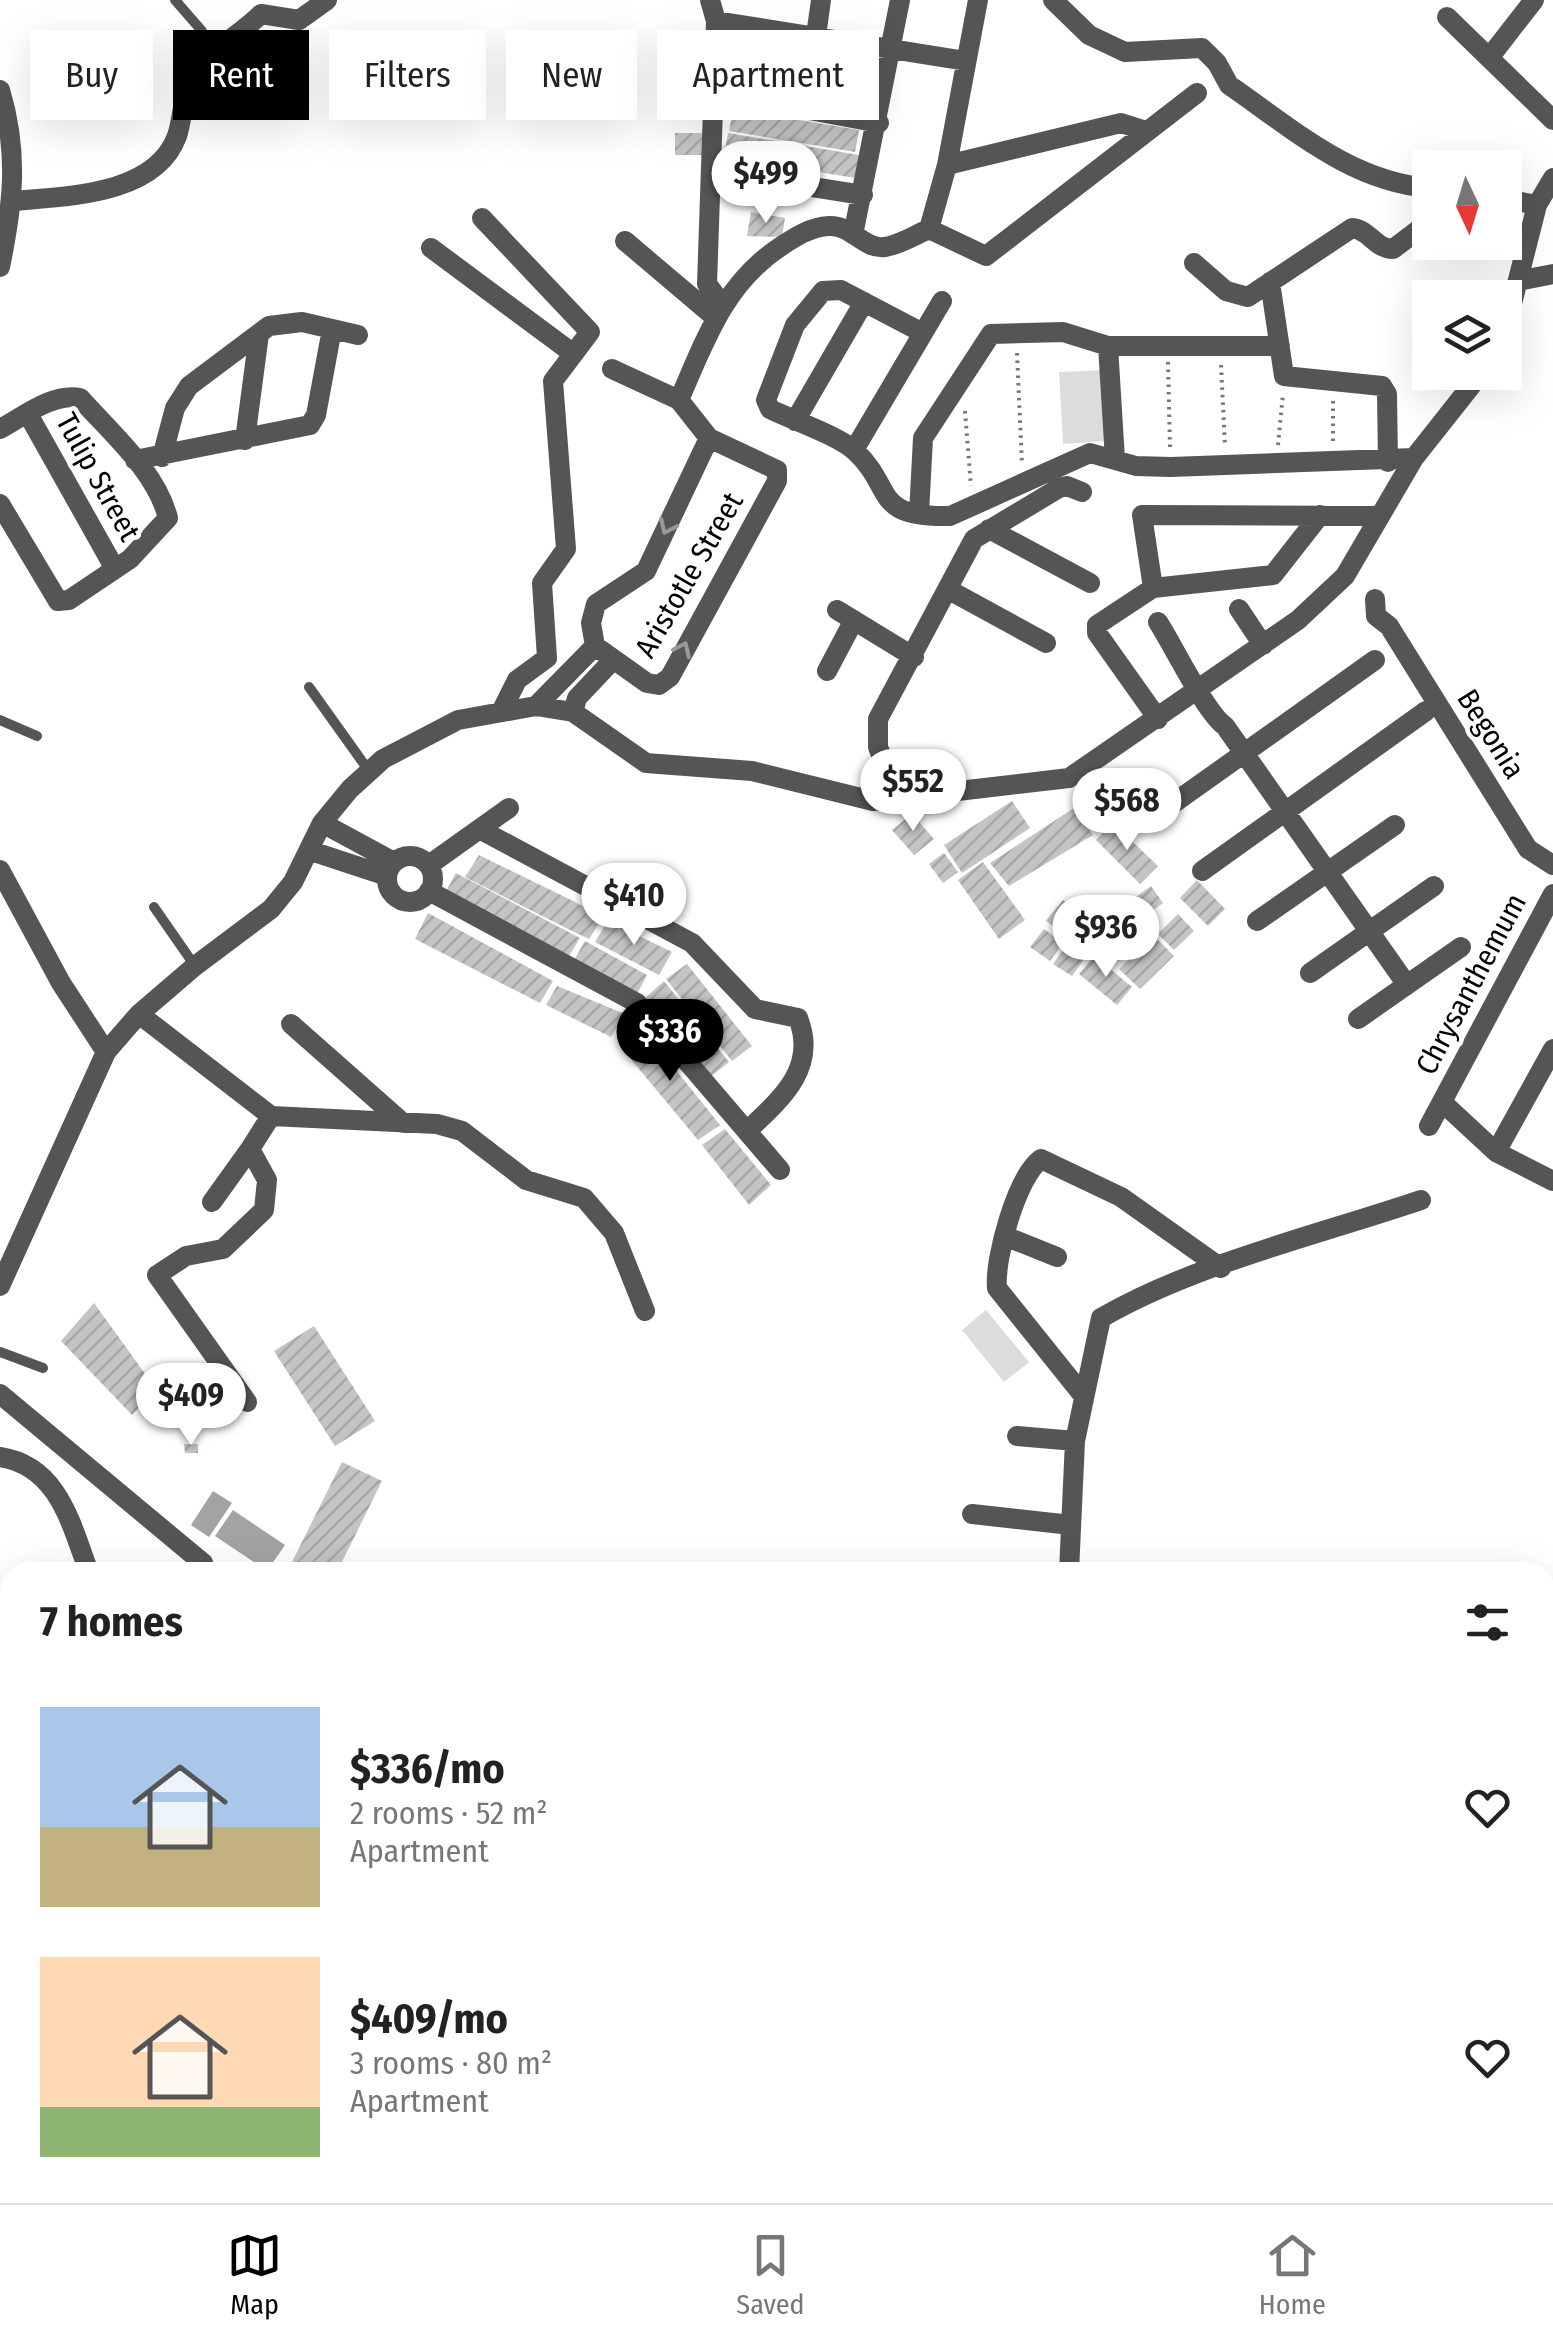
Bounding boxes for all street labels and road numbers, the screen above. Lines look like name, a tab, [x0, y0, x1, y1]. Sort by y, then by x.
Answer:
street label: Tulip Street	[48, 407, 148, 547]
street label: Aristotle Street	[627, 486, 751, 664]
street label: Begonia	[1450, 683, 1532, 785]
street label: Chrysanthemum	[1408, 887, 1534, 1081]

